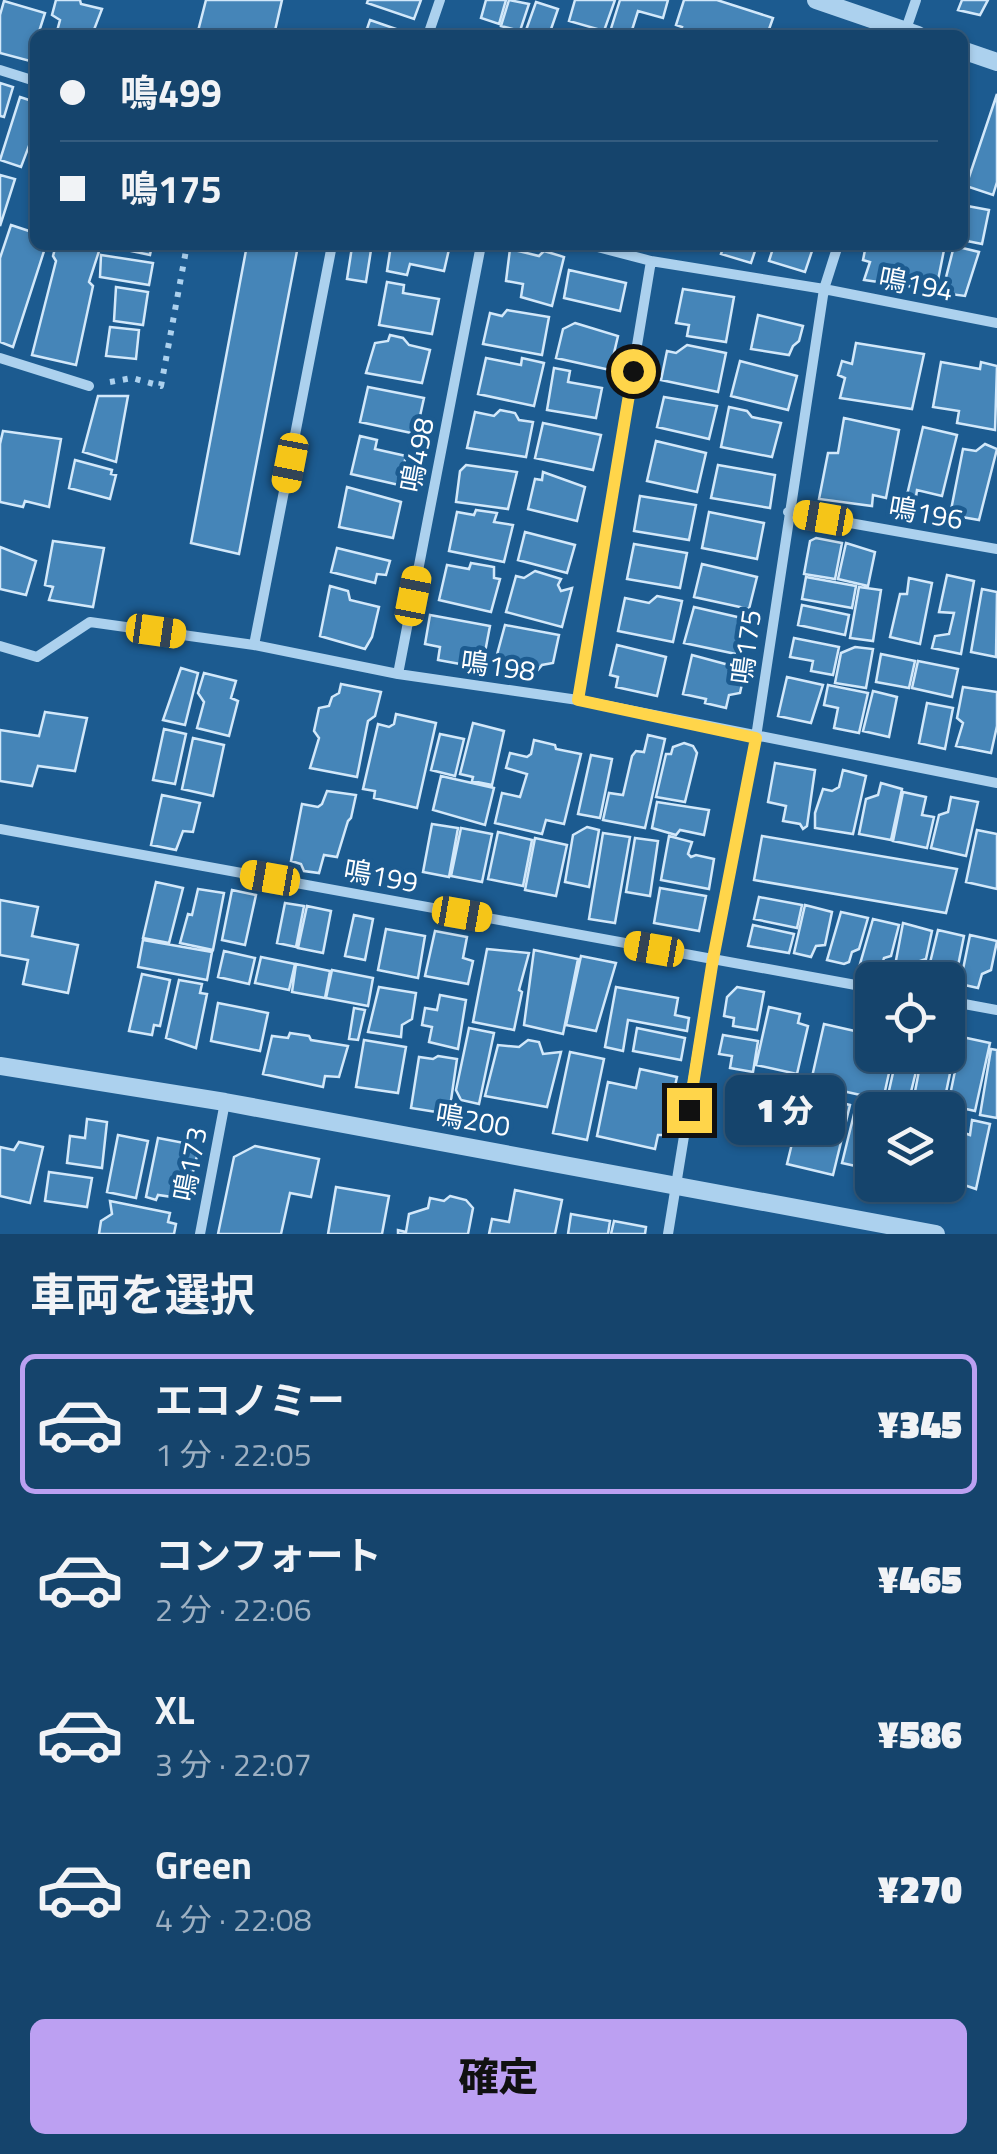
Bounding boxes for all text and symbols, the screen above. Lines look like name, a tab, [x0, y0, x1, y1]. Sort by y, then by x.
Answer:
text: 鳴499	[120, 64, 222, 122]
text: 鳴175	[120, 160, 222, 218]
street label: 鳴194	[875, 255, 957, 312]
route start	[611, 349, 656, 394]
street label: 鳴498	[388, 414, 445, 496]
car	[270, 431, 310, 495]
street label: 鳴196	[885, 485, 967, 540]
car	[791, 498, 855, 538]
car	[393, 564, 433, 628]
street label: 鳴175	[719, 607, 772, 687]
car	[124, 612, 188, 650]
street label: 鳴198	[458, 639, 538, 692]
street label: 鳴199	[340, 848, 422, 903]
car	[238, 858, 302, 898]
car	[430, 894, 494, 934]
car	[622, 929, 686, 969]
map controls	[855, 962, 965, 1202]
button: locate	[855, 962, 965, 1072]
callout: 1 分	[724, 1075, 844, 1145]
text: 1 分	[757, 1086, 813, 1134]
route end	[667, 1088, 712, 1133]
street label: 鳴200	[432, 1092, 514, 1147]
button: layers	[855, 1092, 965, 1202]
street label: 鳴173	[161, 1123, 218, 1205]
text: 車両を選択	[30, 1260, 255, 1328]
text: エコノミー	[155, 1371, 345, 1429]
icon: car	[35, 1379, 125, 1469]
text: ¥345	[877, 1395, 962, 1453]
text: 1 分 · 22:05	[155, 1430, 312, 1478]
text: コンフォート	[155, 1526, 382, 1584]
icon: car	[35, 1534, 125, 1624]
text: ¥465	[877, 1550, 962, 1608]
text: 2 分 · 22:06	[155, 1585, 312, 1633]
text: XL	[155, 1681, 195, 1739]
icon: car	[35, 1689, 125, 1779]
text: ¥586	[877, 1705, 962, 1763]
text: 3 分 · 22:07	[155, 1740, 312, 1788]
text: Green	[155, 1836, 252, 1894]
icon: car	[35, 1844, 125, 1934]
text: ¥270	[877, 1860, 962, 1918]
text: 4 分 · 22:08	[155, 1895, 312, 1943]
button: 確定	[30, 2019, 967, 2134]

